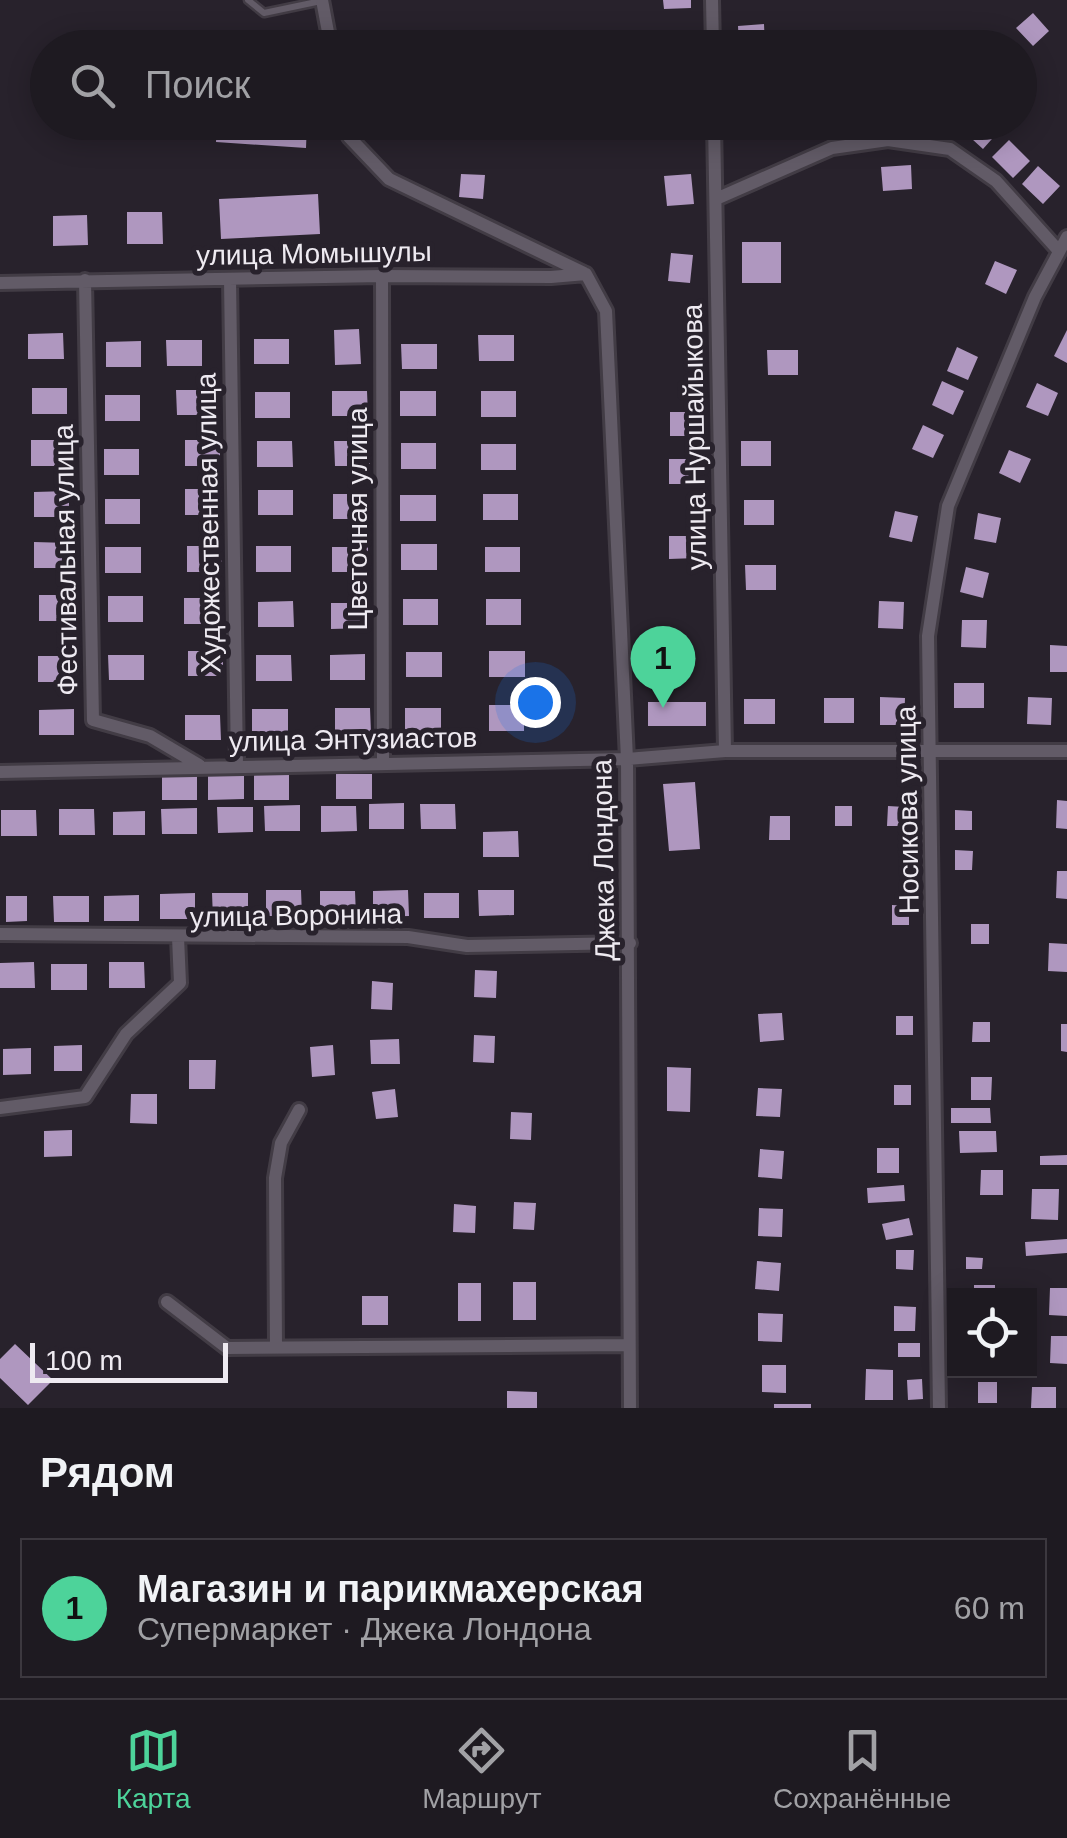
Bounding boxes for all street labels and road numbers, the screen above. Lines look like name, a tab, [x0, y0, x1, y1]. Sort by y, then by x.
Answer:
street label: улица Момышулы	[196, 236, 432, 271]
street label: улица Нуршайыкова	[677, 303, 712, 570]
street label: Художественная улица	[190, 372, 227, 673]
street label: Цветочная улица	[342, 407, 373, 630]
street label: Фестивальная улица	[48, 424, 83, 696]
street label: Носикова улица	[890, 705, 925, 914]
street label: улица Энтузиастов	[229, 722, 478, 757]
street label: Джека Лондона	[586, 758, 621, 961]
street label: улица Воронина	[190, 898, 403, 933]

